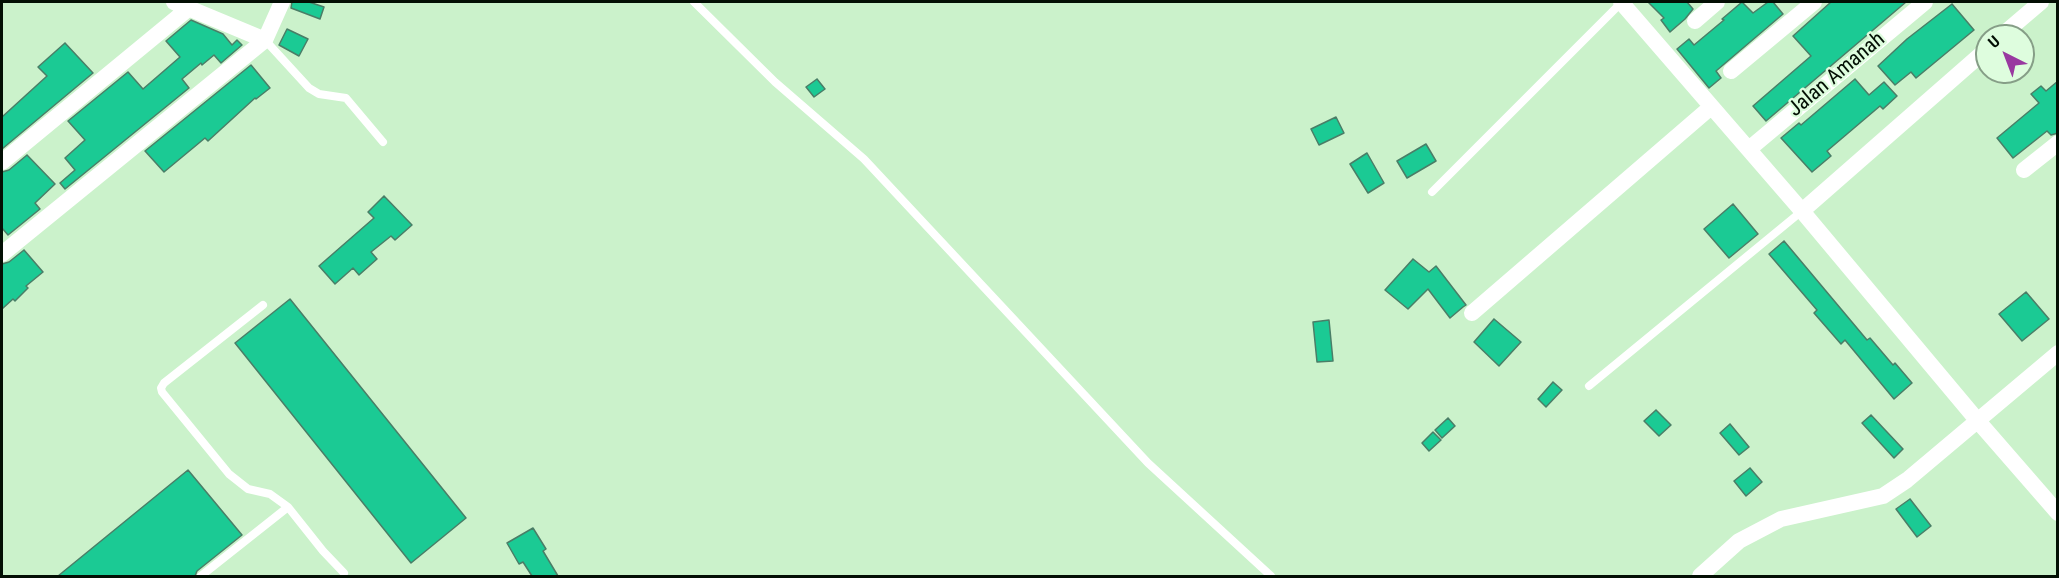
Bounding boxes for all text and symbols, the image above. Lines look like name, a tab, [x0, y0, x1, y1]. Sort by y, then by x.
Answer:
north arrow	[1975, 24, 2035, 84]
street label: Jalan Amanah	[1784, 27, 1890, 123]
text: U	[1984, 32, 2004, 52]

